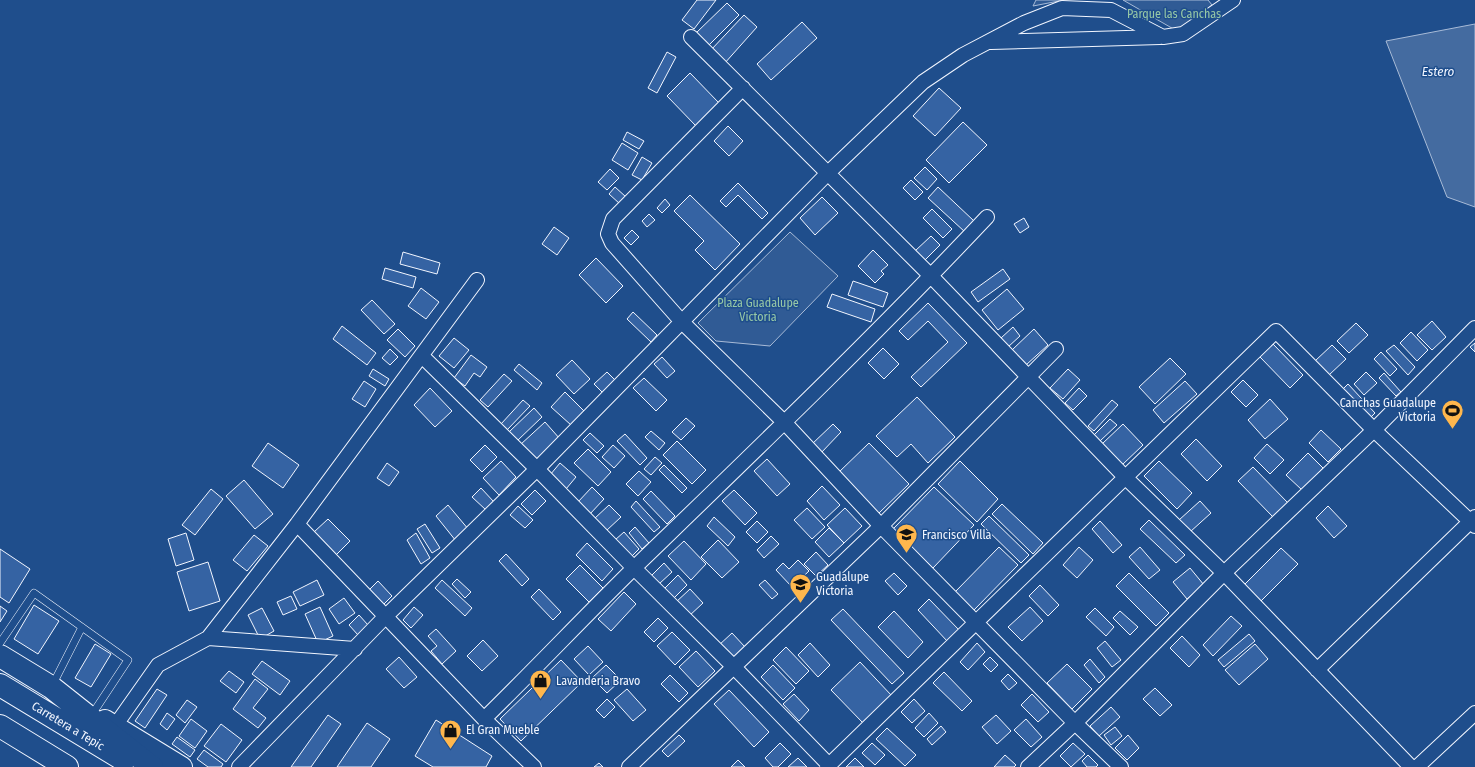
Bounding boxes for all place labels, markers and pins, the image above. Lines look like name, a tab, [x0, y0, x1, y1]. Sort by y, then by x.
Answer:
place label: Canchas Guadalupe Victoria	[1340, 396, 1436, 424]
sports icon: Canchas Guadalupe Victoria	[1439, 397, 1465, 430]
school or university icon: Francisco Villa	[893, 522, 919, 555]
place label: Francisco Villa	[922, 528, 992, 542]
place label: Guadalupe Victoria	[816, 570, 869, 598]
school or university icon: Guadalupe Victoria	[787, 571, 813, 604]
shop icon: Lavanderia Bravo	[528, 668, 554, 701]
place label: Lavanderia Bravo	[556, 674, 640, 688]
shop icon: El Gran Mueble	[438, 717, 464, 750]
place label: El Gran Mueble	[466, 723, 539, 737]

